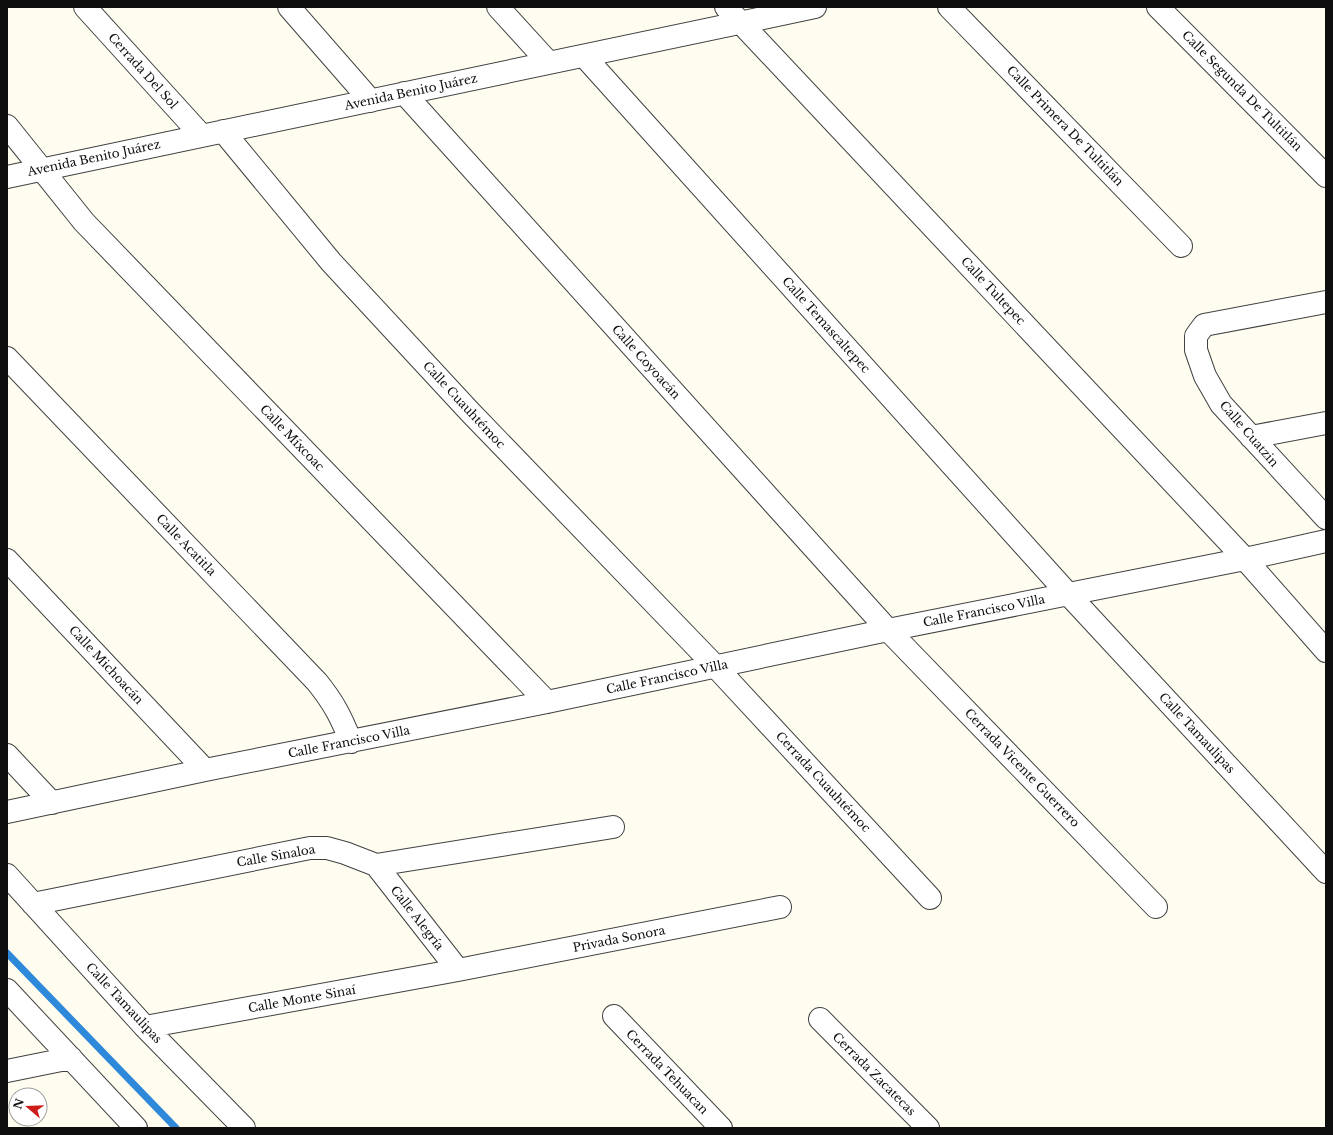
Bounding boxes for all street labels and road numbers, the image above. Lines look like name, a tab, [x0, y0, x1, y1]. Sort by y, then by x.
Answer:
street label: Calle Segunda De Tultitlán	[1179, 27, 1306, 154]
street label: Cerrada Del Sol	[105, 30, 181, 112]
street label: Calle Primera De Tultitlán	[1004, 62, 1127, 189]
street label: Avenida Benito Juárez	[342, 70, 479, 113]
street label: Avenida Benito Juárez	[25, 136, 162, 179]
street label: Calle Tultepec	[958, 253, 1029, 328]
street label: Calle Temascaltepec	[779, 274, 874, 376]
street label: Calle Coyoacán	[609, 321, 684, 402]
street label: Calle Cuauhtémoc	[420, 358, 509, 452]
street label: Calle Cuatzin	[1217, 398, 1282, 470]
street label: Calle Míxcoac	[257, 402, 328, 474]
street label: Calle Acatitla	[153, 511, 220, 579]
street label: Calle Francisco Villa	[922, 591, 1047, 630]
street label: Calle Michoacán	[66, 622, 147, 707]
street label: Calle Francisco Villa	[605, 656, 729, 697]
street label: Calle Tamaulipas	[1156, 689, 1239, 776]
street label: Cerrada Vicente Guerrero	[962, 705, 1083, 830]
street label: Calle Francisco Villa	[287, 722, 412, 761]
street label: Cerrada Cuauhtémoc	[773, 728, 874, 835]
street label: Calle Sinaloa	[235, 841, 317, 870]
street label: Calle Alegría	[388, 882, 447, 953]
street label: Privada Sonora	[571, 922, 667, 955]
street label: Calle Tamaulipas	[83, 959, 166, 1046]
street label: Calle Monte Sinaí	[247, 982, 358, 1015]
street label: Cerrada Tehuacan	[623, 1026, 712, 1117]
street label: Cerrada Zacatecas	[830, 1029, 919, 1118]

